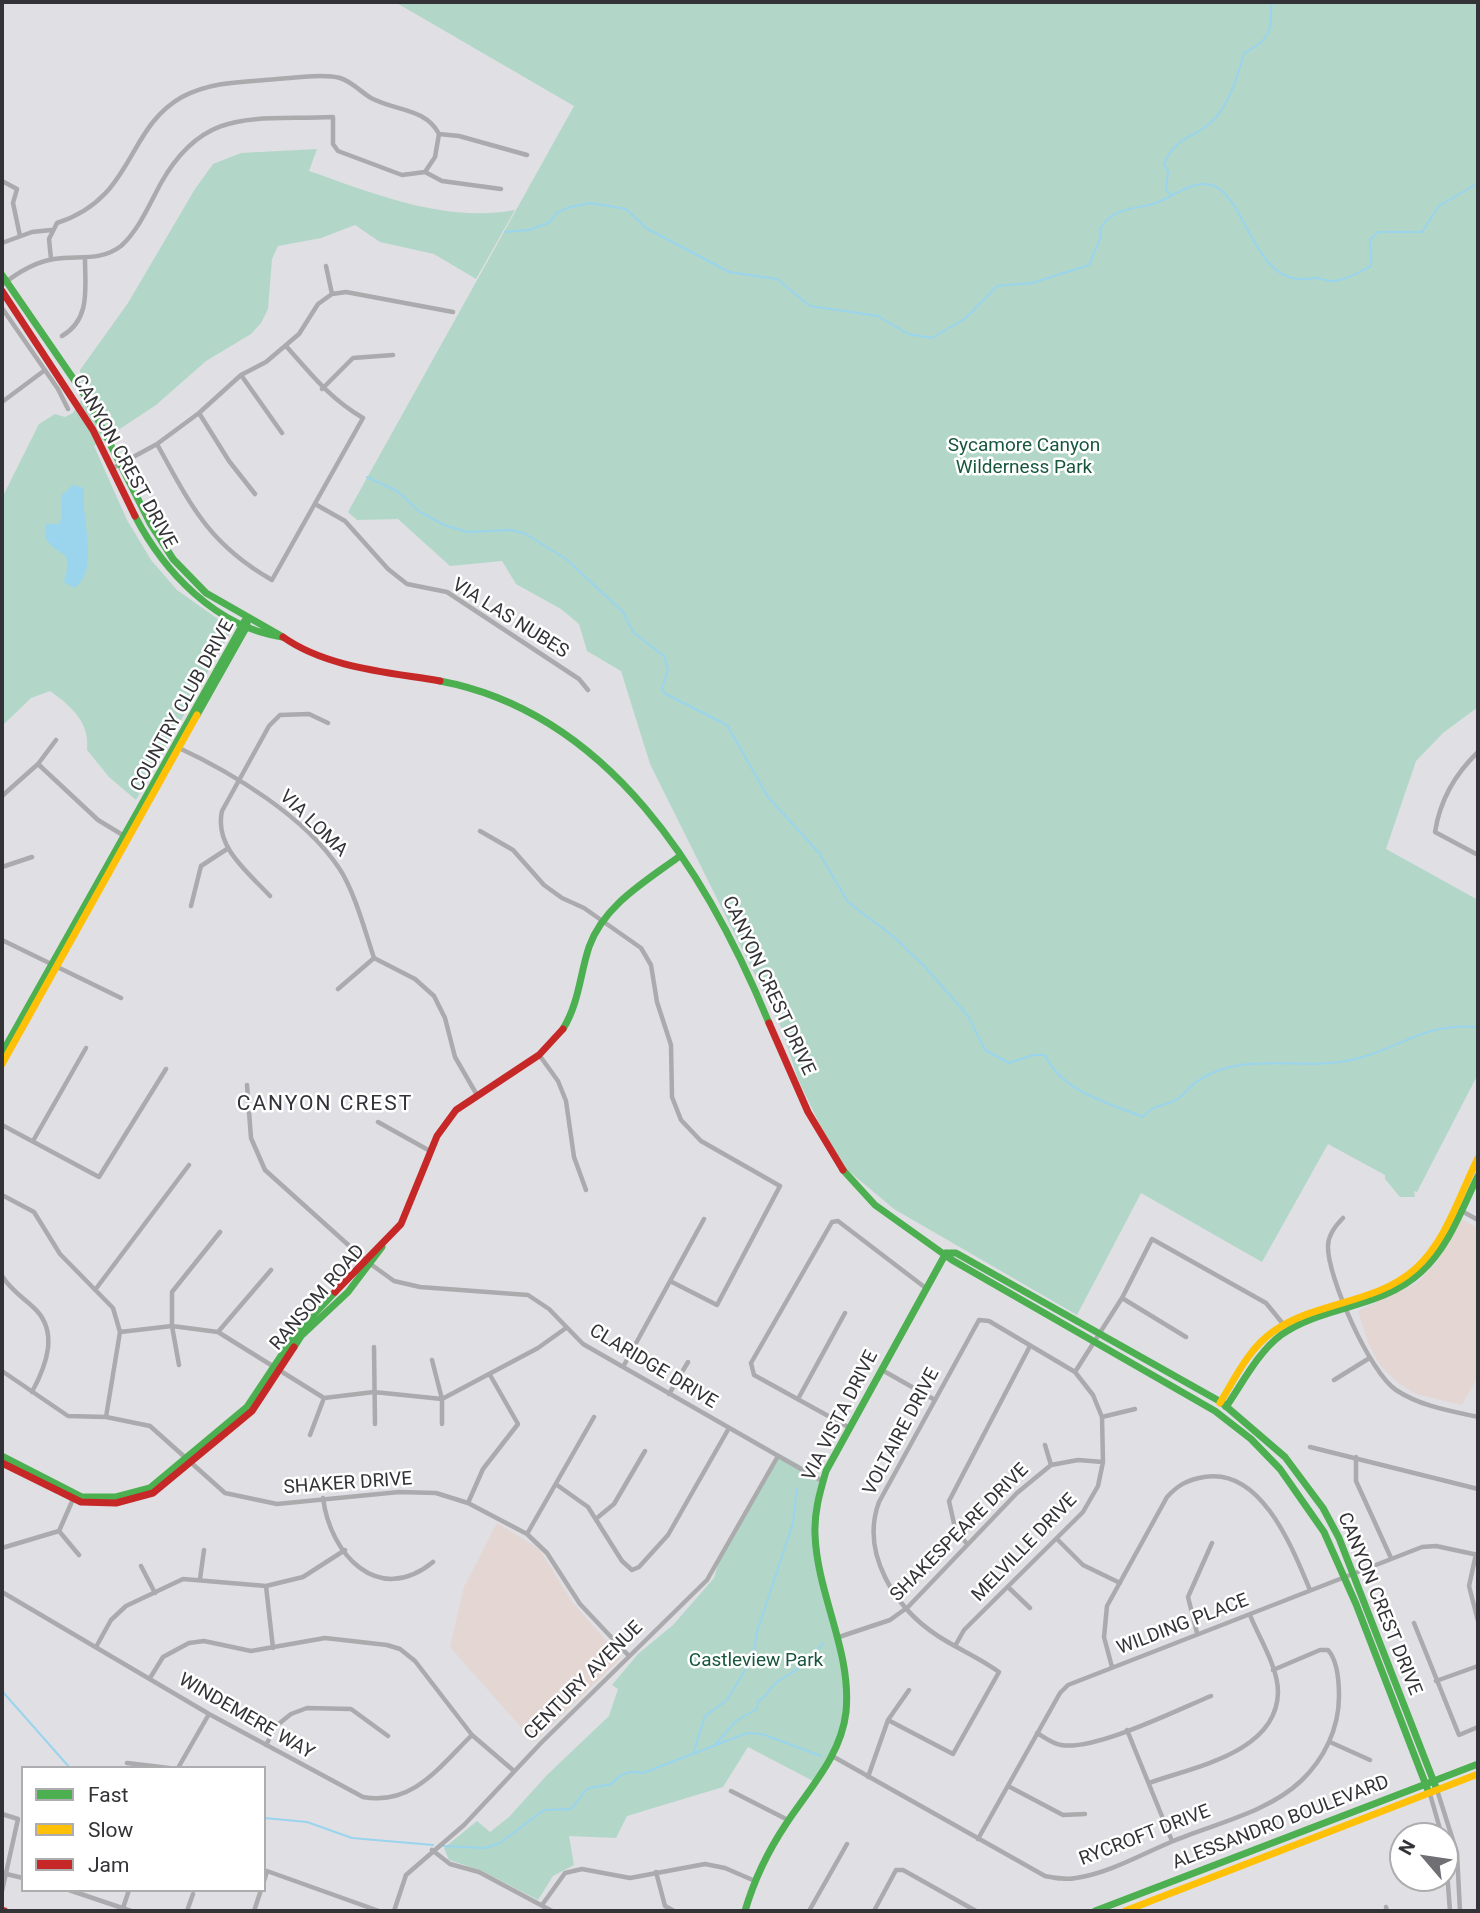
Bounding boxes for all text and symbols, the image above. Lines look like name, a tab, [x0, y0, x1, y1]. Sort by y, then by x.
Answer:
street label: CANYON CREST DRIVE	[67, 371, 181, 553]
park label: Sycamore Canyon Wilderness Park	[948, 435, 1100, 479]
street label: VIA LAS NUBES	[448, 574, 572, 664]
street label: COUNTRY CLUB DRIVE	[126, 616, 240, 796]
street label: VIA LOMA	[274, 786, 352, 862]
street label: CANYON CREST DRIVE	[716, 893, 820, 1079]
district label: CANYON CREST	[238, 1092, 412, 1118]
street label: RANSOM ROAD	[266, 1240, 370, 1356]
street label: CLARIDGE DRIVE	[585, 1320, 721, 1414]
street label: VIA VISTA DRIVE	[798, 1347, 884, 1485]
street label: VOLTAIRE DRIVE	[859, 1365, 945, 1499]
street label: SHAKESPEARE DRIVE	[886, 1459, 1034, 1607]
street label: SHAKER DRIVE	[283, 1468, 413, 1500]
street label: MELVILLE DRIVE	[968, 1489, 1082, 1607]
street label: CANYON CREST DRIVE	[1332, 1509, 1426, 1699]
street label: WILDING PLACE	[1114, 1589, 1252, 1661]
street label: CENTURY AVENUE	[520, 1617, 648, 1745]
park label: Castleview Park	[689, 1650, 823, 1672]
street label: WINDEMERE WAY	[174, 1669, 318, 1765]
legend	[21, 1766, 266, 1892]
street label: ALESSANDRO BOULEVARD	[1169, 1771, 1393, 1875]
text: Fast	[88, 1783, 128, 1807]
street label: RYCROFT DRIVE	[1076, 1801, 1214, 1871]
text: Slow	[88, 1818, 133, 1842]
north arrow	[1389, 1822, 1459, 1892]
text: N	[1394, 1836, 1420, 1859]
text: Jam	[88, 1853, 129, 1877]

